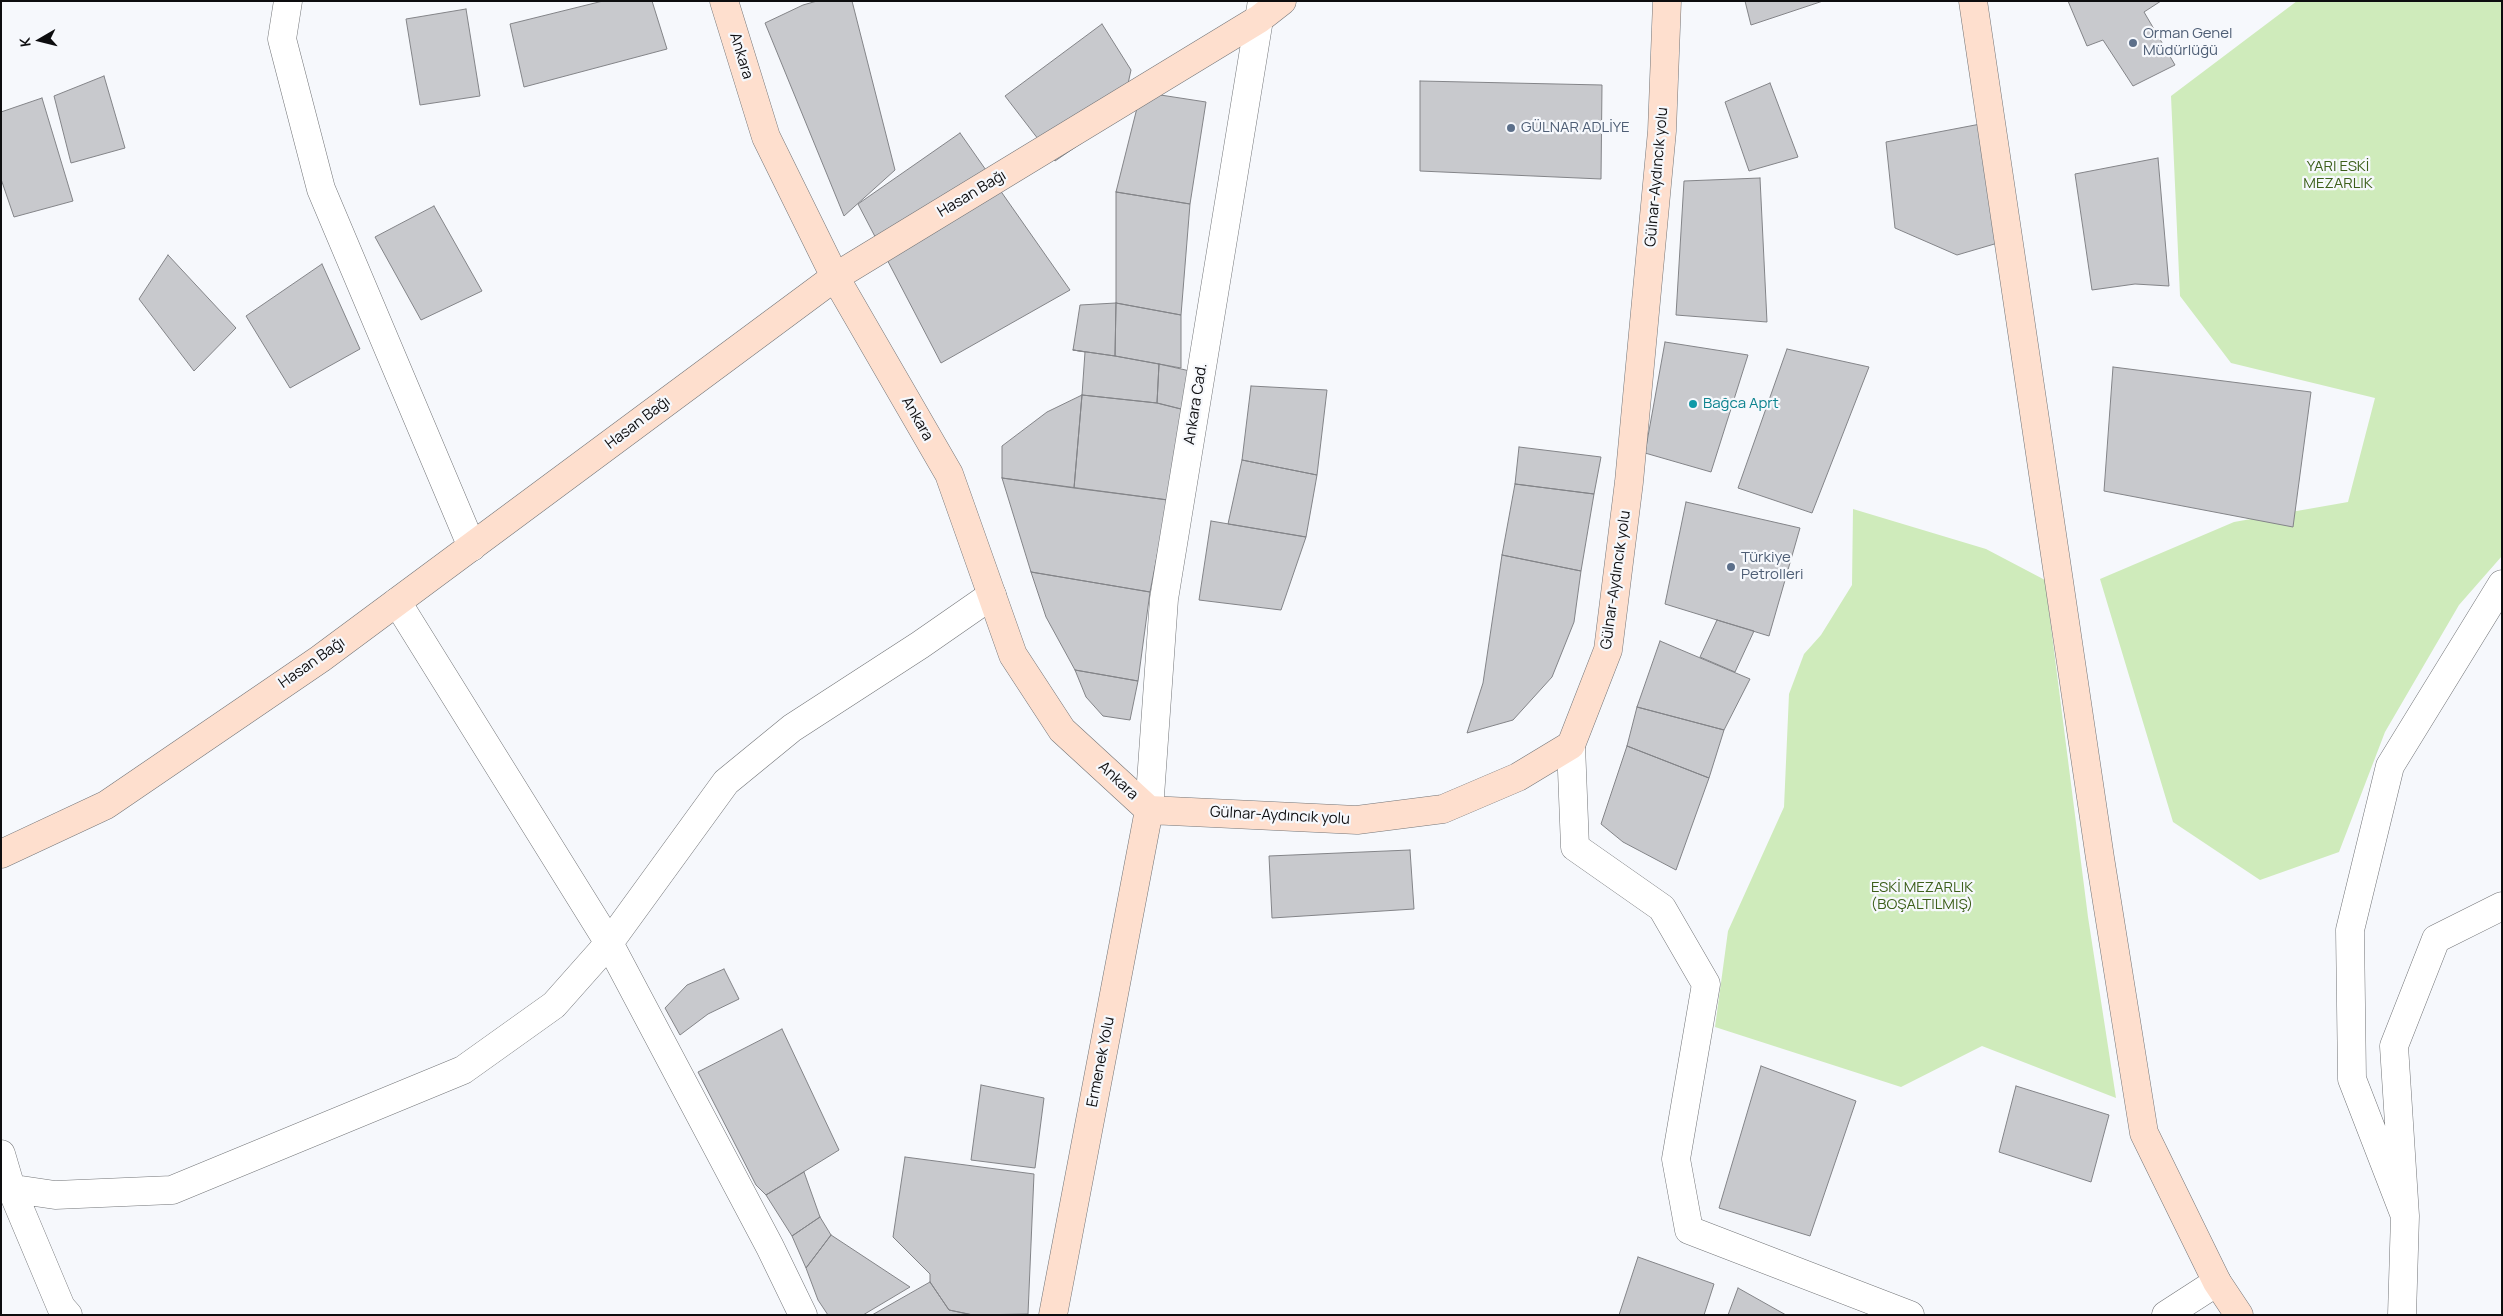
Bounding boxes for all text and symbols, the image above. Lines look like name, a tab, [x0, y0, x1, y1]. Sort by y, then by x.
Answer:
north arrow	[15, 15, 65, 65]
place label: Orman Genel Müdürlüğü	[2143, 25, 2232, 60]
street label: Ankara	[725, 31, 757, 81]
text: K	[15, 36, 35, 48]
marker: Orman Genel Müdürlüğü	[2127, 37, 2139, 49]
street label: Gülnar-Aydıncık yolu	[1642, 106, 1672, 248]
place label: GÜLNAR ADLİYE	[1521, 119, 1630, 137]
marker: GÜLNAR ADLİYE	[1505, 122, 1517, 134]
park label: YARI ESKİ MEZARLIK	[2303, 158, 2373, 193]
street label: Hasan Bağı	[935, 167, 1009, 221]
street label: Ankara Cad.	[1181, 362, 1211, 446]
street label: Hasan Bağı	[602, 393, 674, 453]
street label: Ankara	[897, 394, 937, 444]
place label: Bağca Aprt	[1703, 395, 1779, 413]
marker: Bağca Aprt	[1687, 398, 1699, 410]
street label: Gülnar-Aydıncık yolu	[1597, 509, 1635, 651]
place label: Türkiye Petrolleri	[1741, 549, 1804, 584]
marker: Türkiye Petrolleri	[1725, 561, 1737, 573]
street label: Hasan Bağı	[275, 634, 349, 692]
street label: Ankara	[1094, 758, 1142, 804]
street label: Gülnar-Aydıncık yolu	[1210, 803, 1350, 829]
park label: ESKİ MEZARLIK (BOŞALTILMIŞ)	[1871, 879, 1973, 914]
street label: Ermenek Yolu	[1083, 1015, 1119, 1109]

